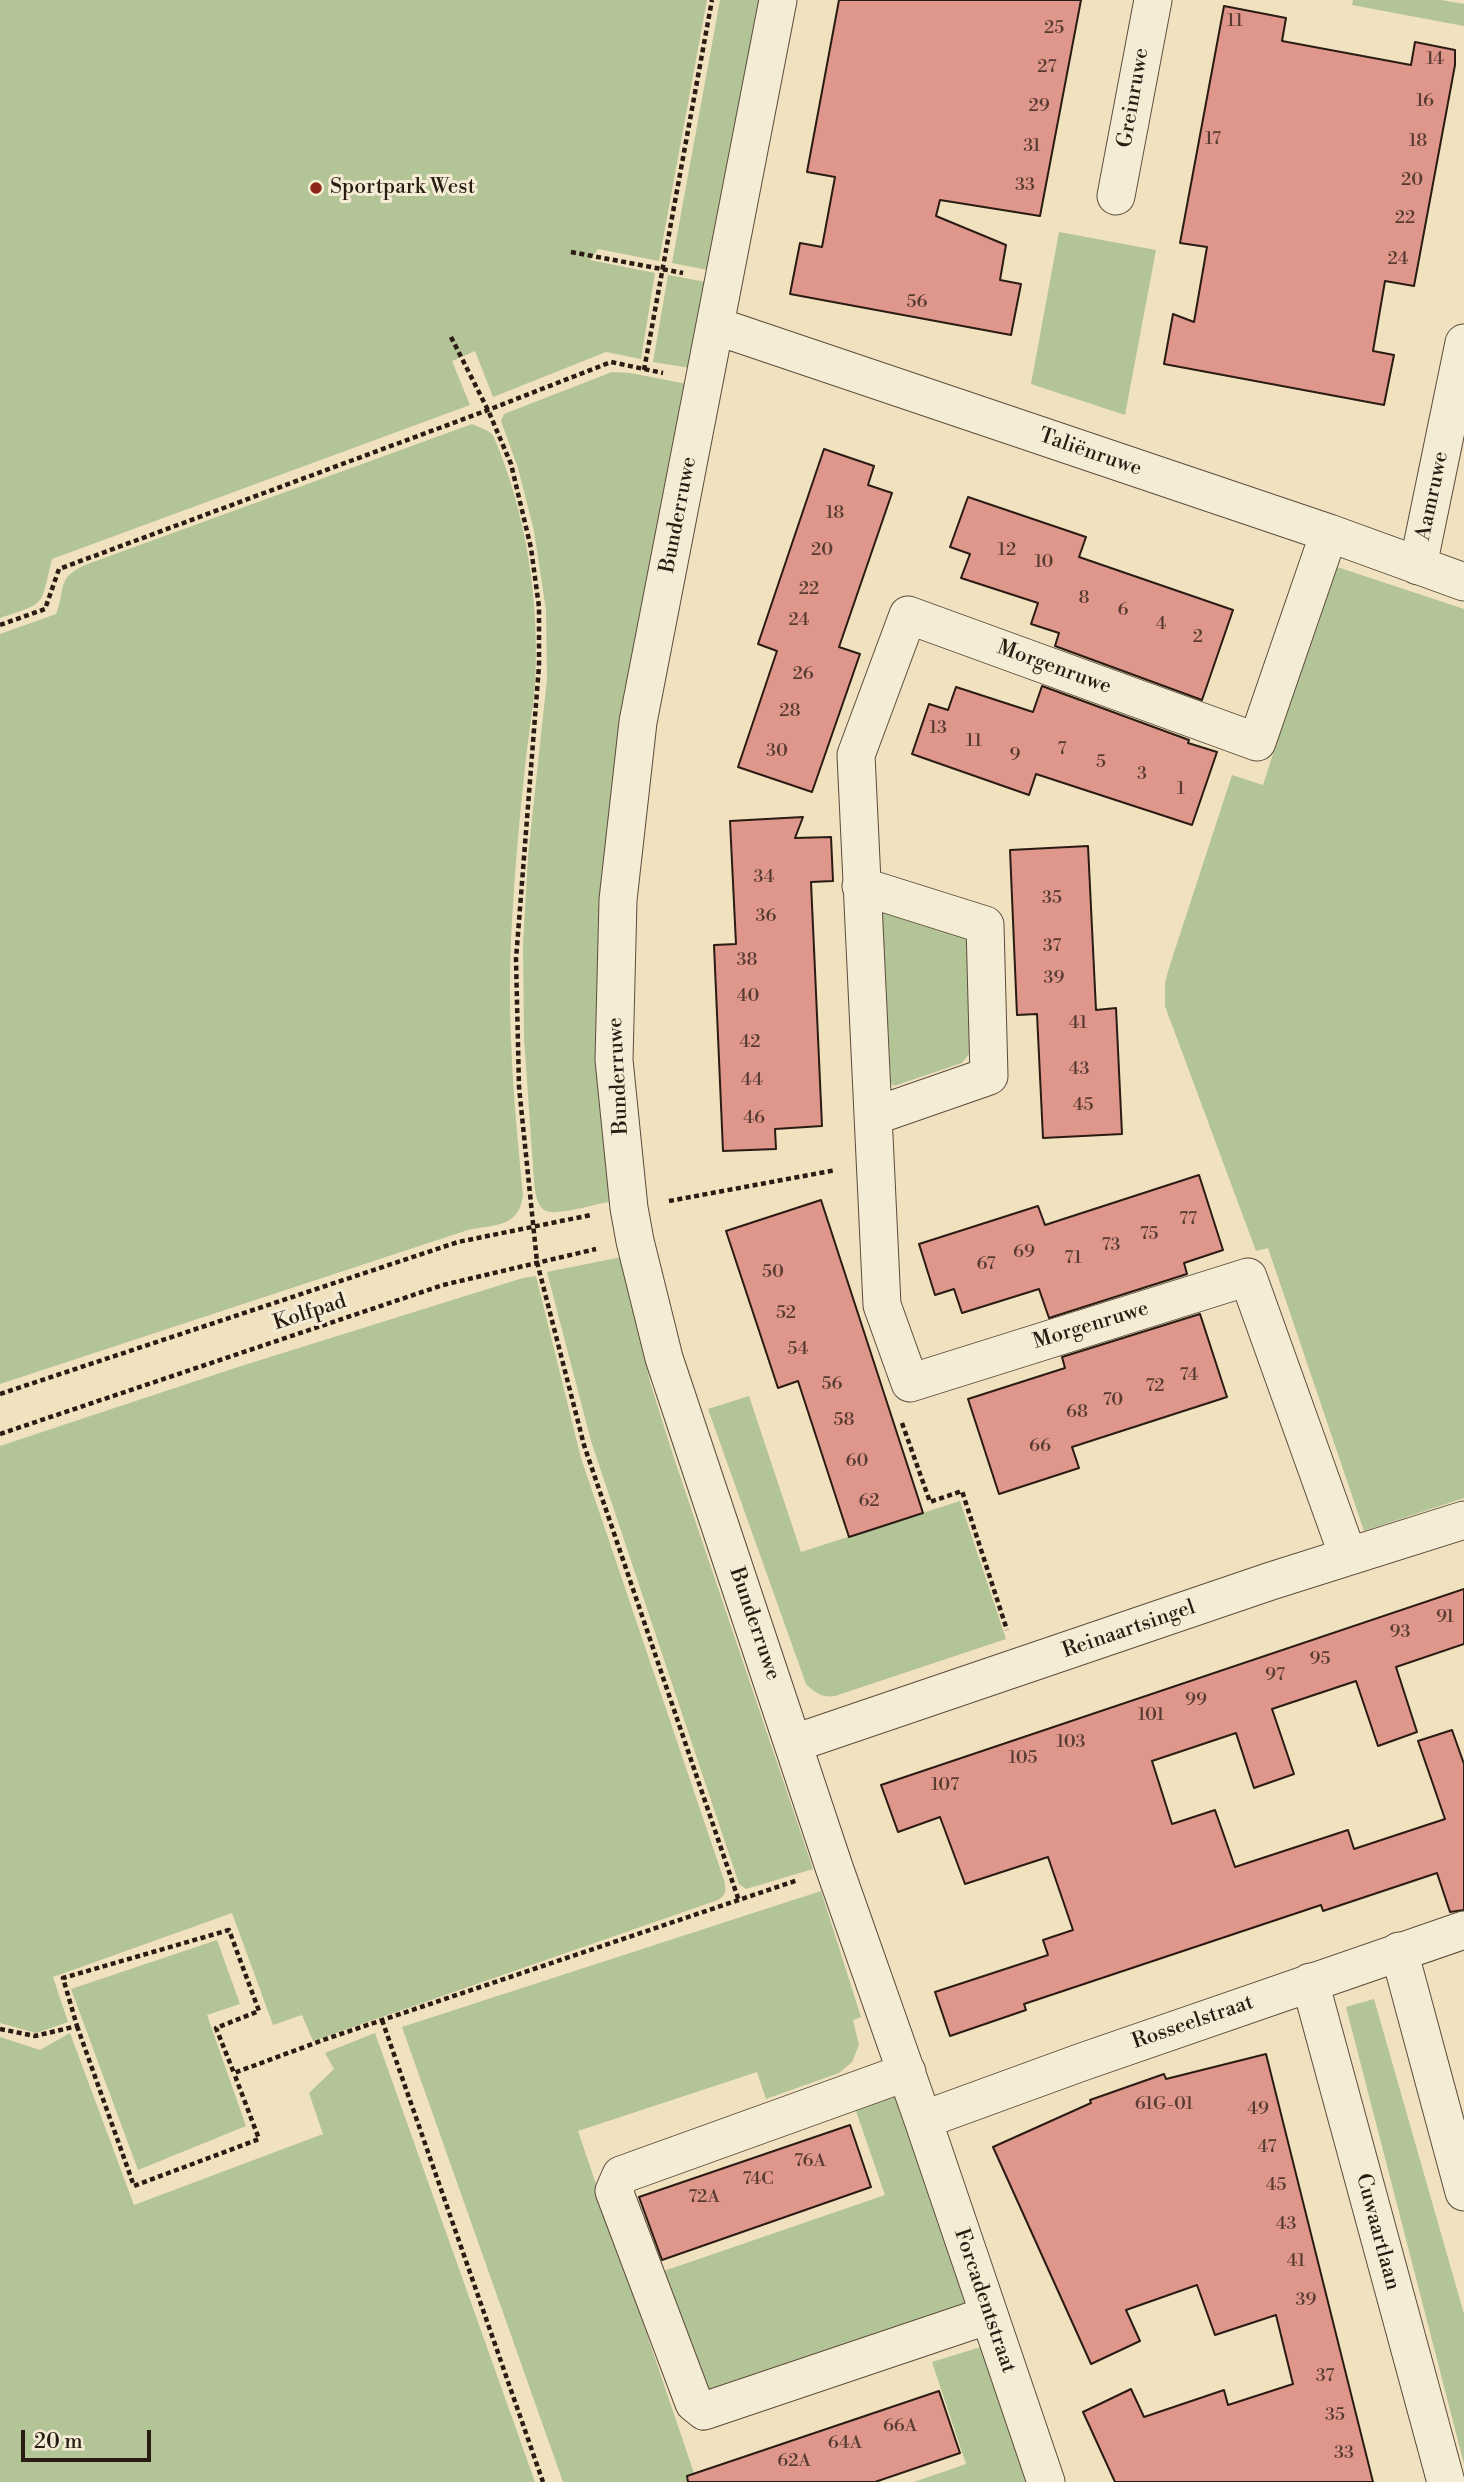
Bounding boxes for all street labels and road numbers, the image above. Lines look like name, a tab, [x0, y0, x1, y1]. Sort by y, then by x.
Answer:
street label: Greinruwe	[1113, 46, 1155, 150]
street label: Taliënruwe	[1035, 424, 1145, 482]
street label: Aamruwe	[1411, 449, 1455, 543]
street label: Bunderruwe	[655, 455, 703, 575]
street label: Morgenruwe	[994, 636, 1114, 700]
street label: Bunderruwe	[603, 1017, 635, 1135]
street label: Kolfpad	[270, 1289, 350, 1337]
street label: Morgenruwe	[1030, 1296, 1152, 1356]
street label: Bunderruwe	[723, 1564, 785, 1684]
street label: Reinaartsingel	[1059, 1595, 1199, 1665]
street label: Rosseelstraat	[1129, 1991, 1257, 2055]
street label: Cuwaartlaan	[1349, 2171, 1405, 2293]
street label: Forcadentstraat	[947, 2225, 1021, 2377]

